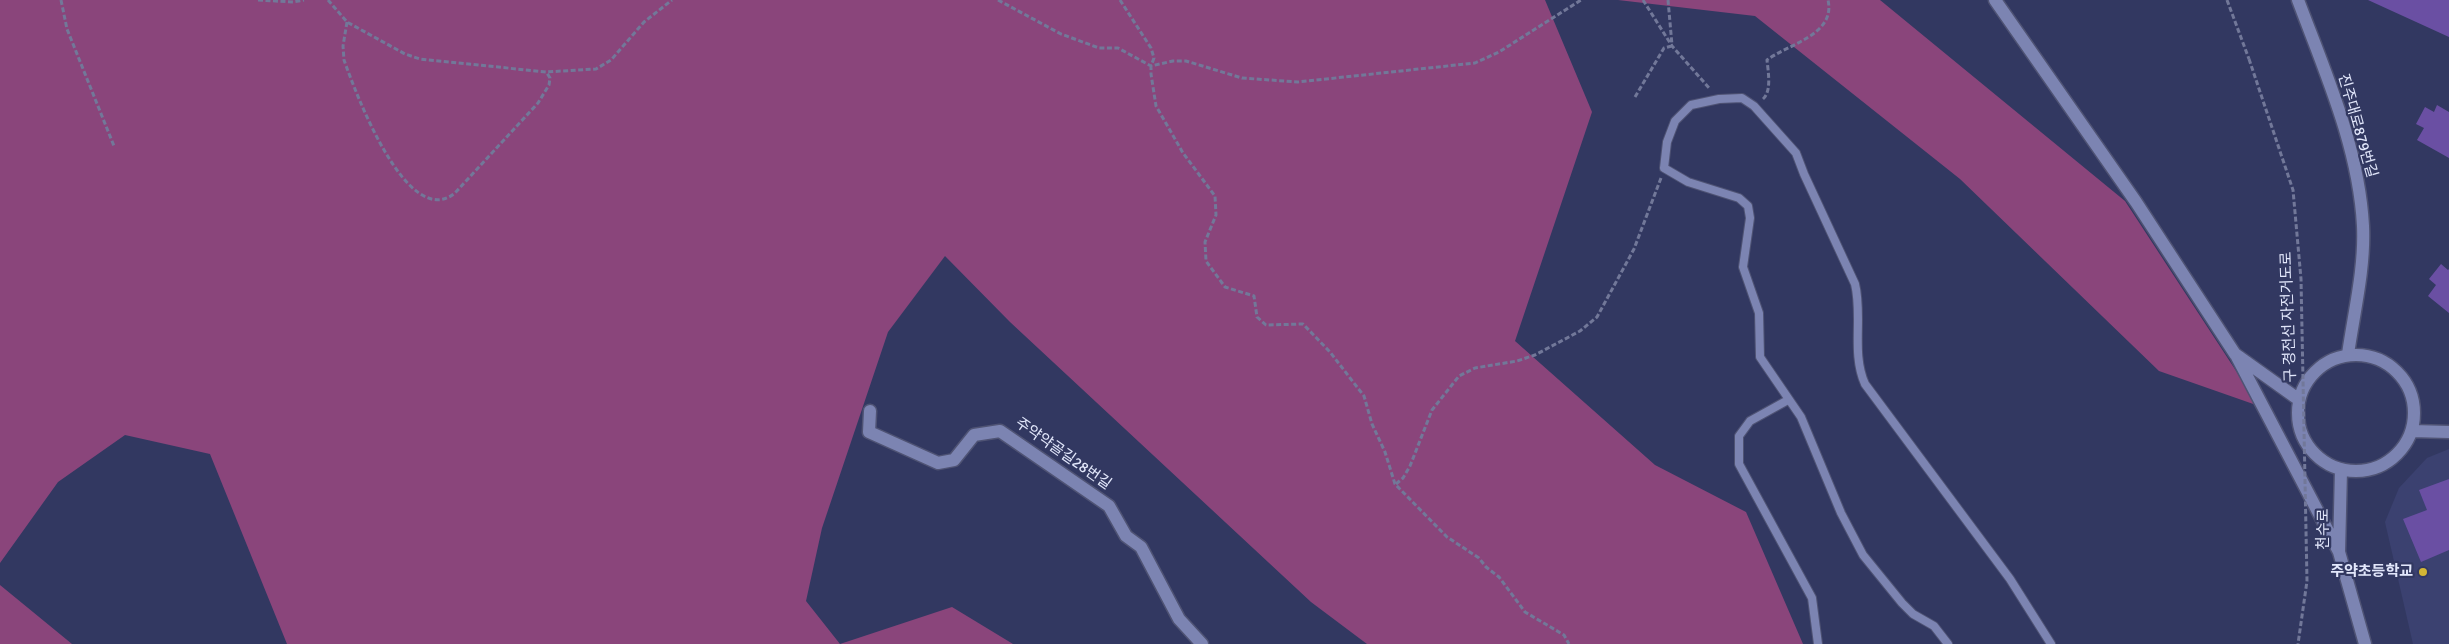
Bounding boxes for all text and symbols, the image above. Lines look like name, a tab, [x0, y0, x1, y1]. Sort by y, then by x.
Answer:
street label: 진주대로879번길	[2334, 72, 2380, 180]
street label: 구 경전선 자전거도로	[2278, 251, 2300, 383]
street label: 주약약골길28번길	[1012, 414, 1114, 494]
street label: 천수로	[2315, 508, 2333, 550]
place label: 주약초등학교	[2330, 563, 2413, 581]
marker: 주약초등학교	[2417, 566, 2429, 578]

